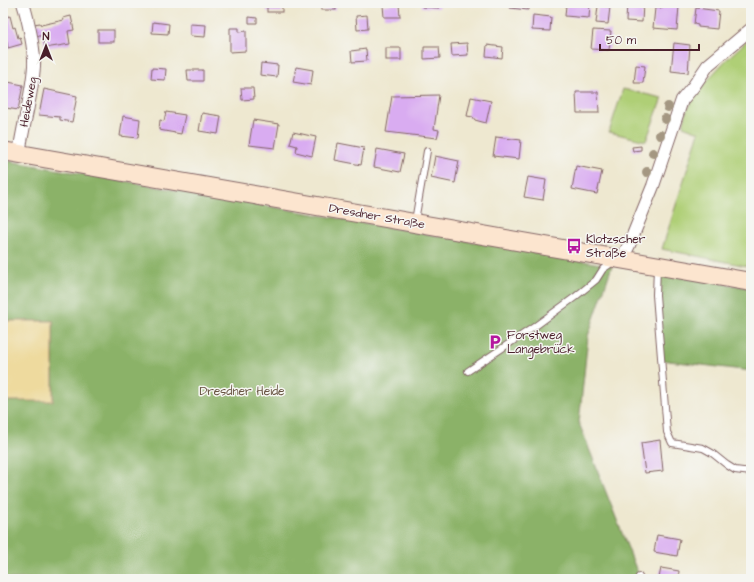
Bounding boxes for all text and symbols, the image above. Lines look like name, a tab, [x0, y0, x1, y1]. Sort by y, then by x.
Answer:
north arrow	[26, 26, 66, 66]
scale bar	[600, 26, 699, 52]
text: N	[43, 29, 50, 44]
text: 50 m	[606, 32, 637, 49]
street label: Heideweg	[16, 76, 42, 129]
street label: Dresdner Straße	[328, 200, 427, 233]
place label: Klotzscher Straße	[586, 231, 646, 262]
bus stop icon: Klotzscher Straße	[565, 237, 583, 255]
place label: Forstweg Langebrück	[507, 327, 575, 359]
parking icon: Forstweg Langebrück	[486, 333, 504, 351]
park label: Dresdner Heide	[199, 383, 285, 400]

